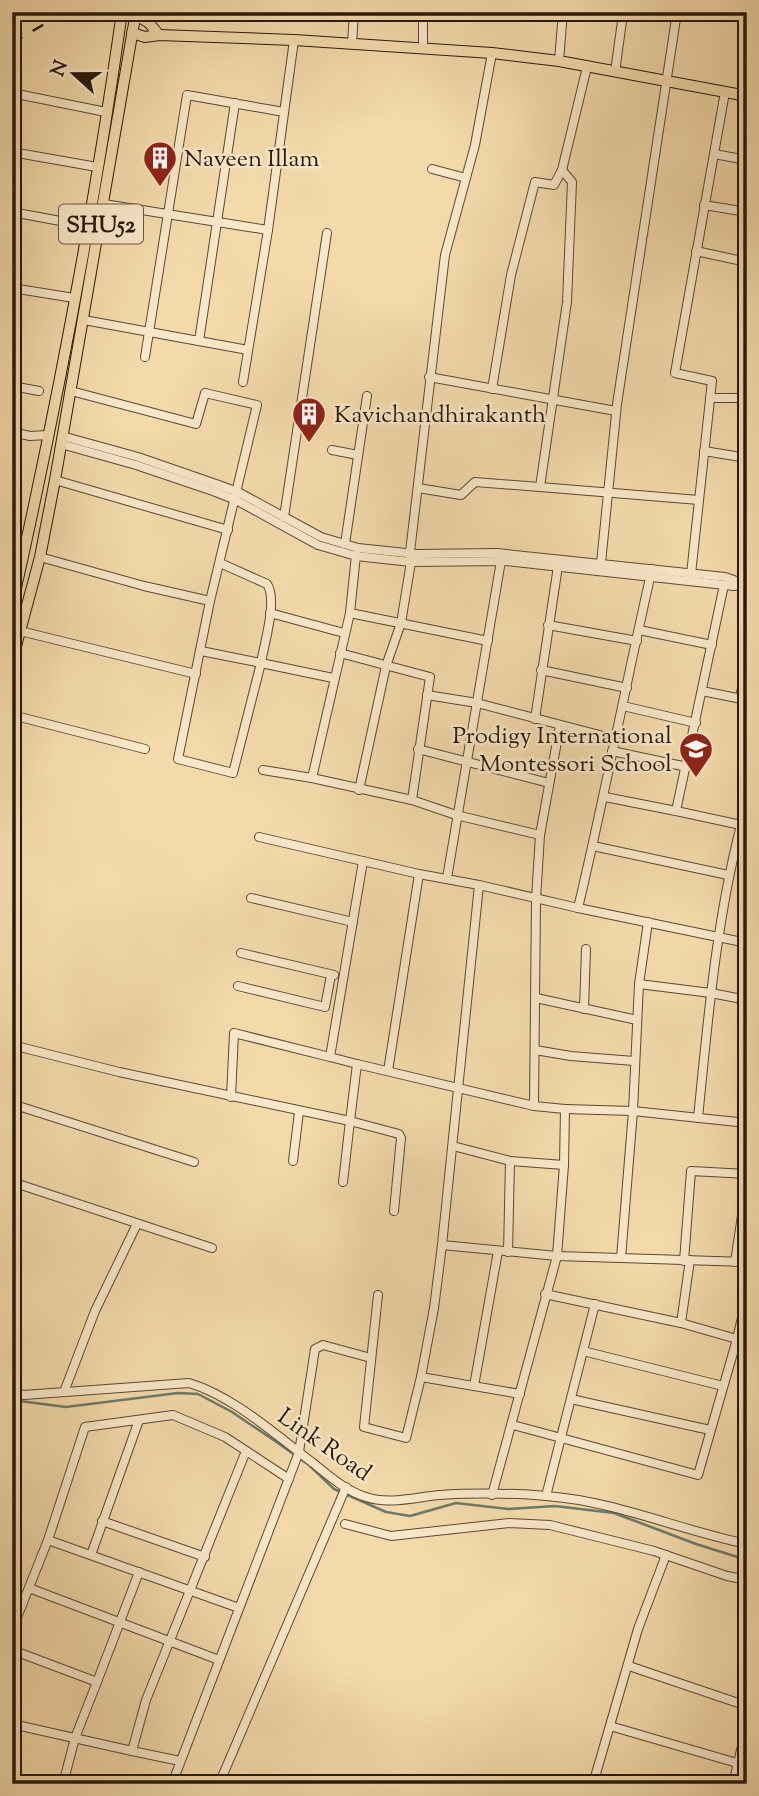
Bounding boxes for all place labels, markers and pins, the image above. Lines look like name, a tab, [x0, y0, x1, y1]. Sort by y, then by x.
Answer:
building icon: Naveen Illam	[141, 139, 179, 188]
place label: Naveen Illam	[184, 143, 320, 177]
building icon: Kavichandhirakanth	[290, 395, 328, 444]
place label: Kavichandhirakanth	[334, 399, 546, 433]
place label: Prodigy International Montessori School	[452, 720, 672, 782]
school or university icon: Prodigy International Montessori School	[677, 730, 715, 779]

